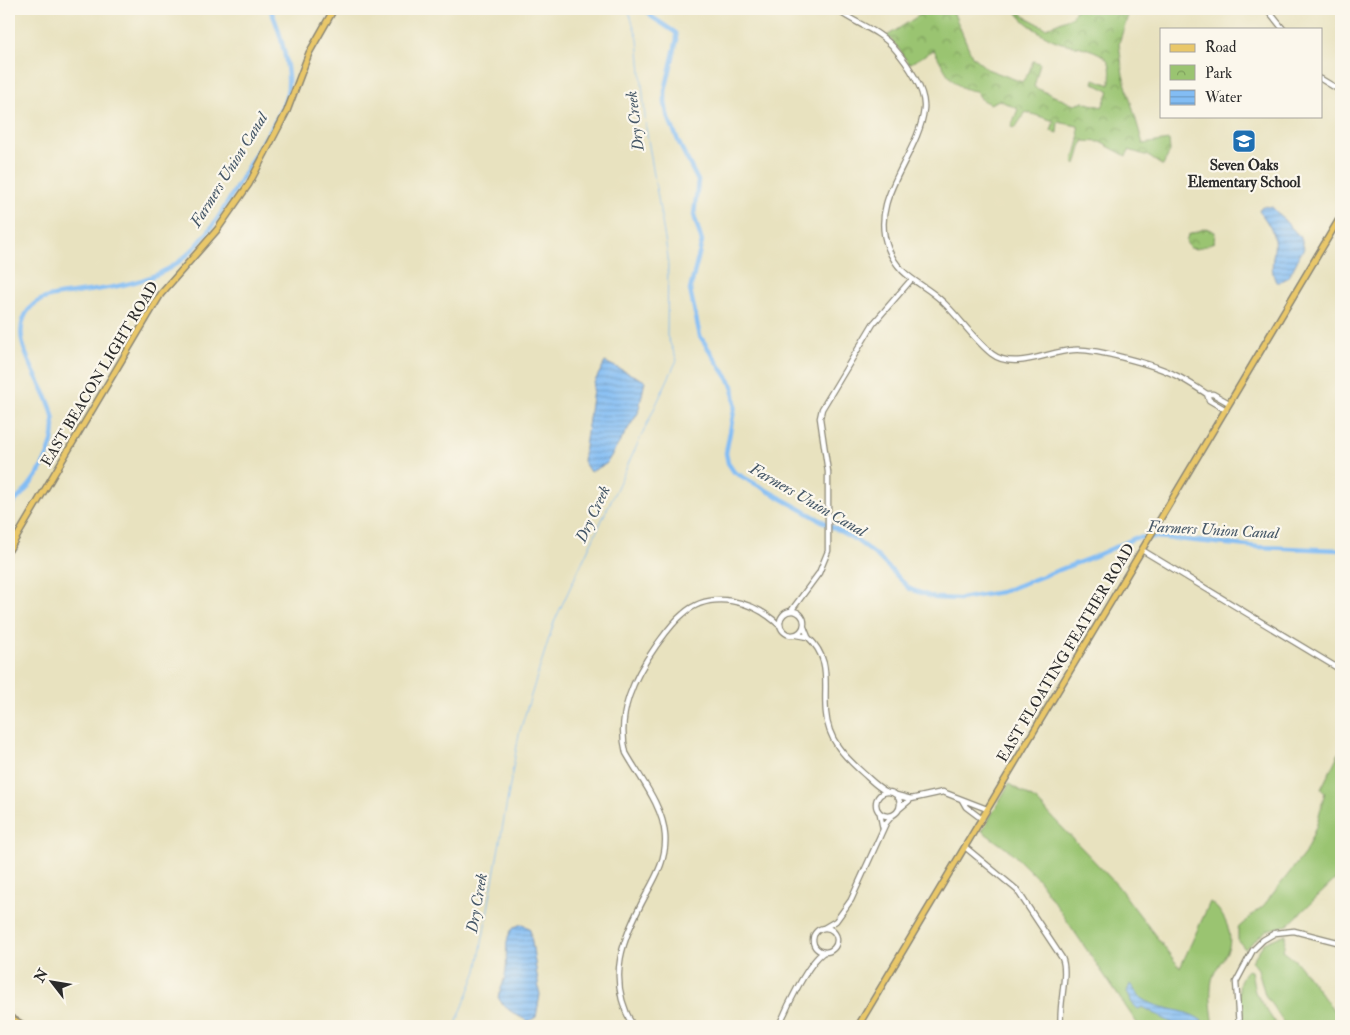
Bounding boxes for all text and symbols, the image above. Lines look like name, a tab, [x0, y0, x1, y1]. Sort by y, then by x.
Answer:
legend	[1160, 28, 1322, 118]
text: Road	[1205, 38, 1237, 57]
text: Park	[1205, 64, 1232, 83]
text: Water	[1204, 88, 1242, 107]
water label: Dry Creek	[621, 89, 649, 153]
water label: Farmers Union Canal	[185, 108, 273, 232]
school or university icon: Seven Oaks Elementary School	[1231, 128, 1257, 154]
place label: Seven Oaks Elementary School	[1187, 156, 1301, 193]
street label: EAST BEACON LIGHT ROAD	[37, 278, 163, 470]
water label: Farmers Union Canal	[745, 458, 871, 542]
water label: Dry Creek	[571, 482, 615, 547]
water label: Farmers Union Canal	[1146, 517, 1280, 543]
street label: EAST FLOATING FEATHER ROAD	[993, 540, 1139, 766]
water label: Dry Creek	[462, 871, 492, 935]
north arrow	[28, 958, 78, 1008]
text: N	[30, 965, 52, 986]

